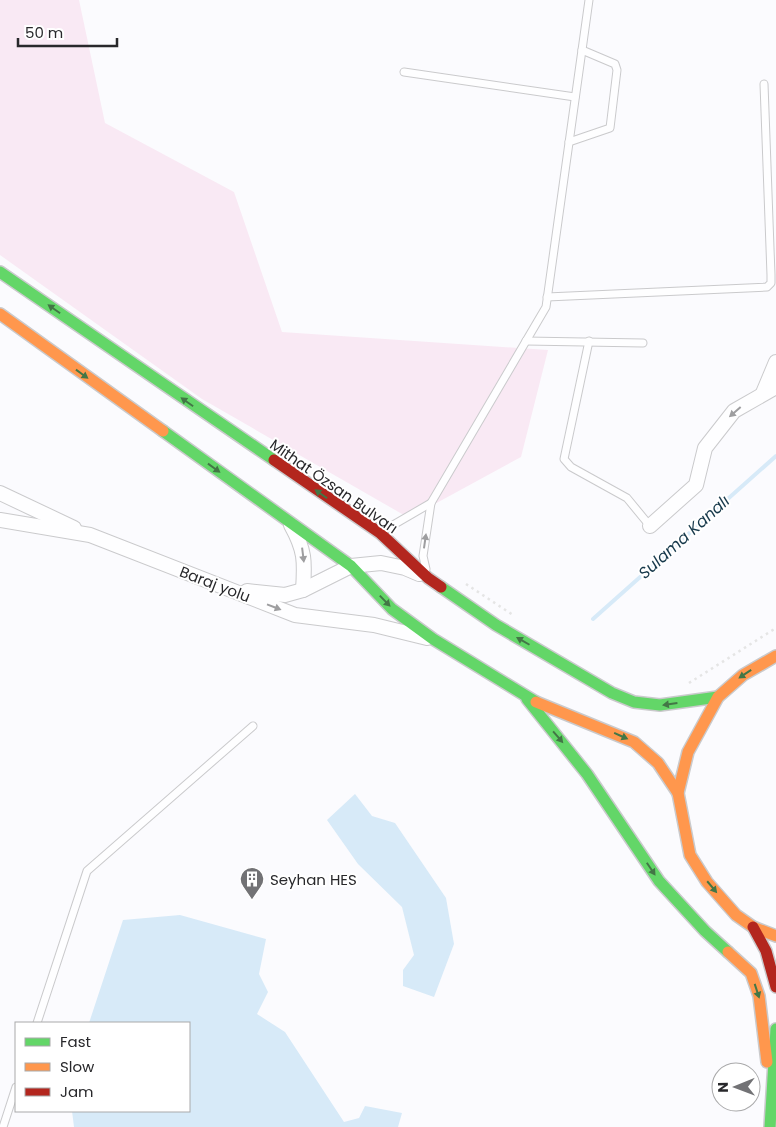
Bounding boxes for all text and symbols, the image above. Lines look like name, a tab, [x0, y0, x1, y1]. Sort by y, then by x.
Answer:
scale bar	[18, 15, 116, 47]
text: 50 m	[25, 22, 63, 43]
one-way arrow	[47, 304, 61, 314]
one-way arrow	[75, 369, 89, 379]
one-way arrow	[181, 397, 194, 407]
one-way arrow	[728, 407, 741, 418]
street label: Mithat Özsan Bulvarı	[266, 434, 402, 538]
one-way arrow	[207, 463, 221, 473]
one-way arrow	[314, 489, 328, 499]
water label: Sulama Kanalı	[633, 490, 735, 584]
one-way arrow	[421, 532, 429, 548]
one-way arrow	[299, 547, 307, 563]
street label: Baraj yolu	[177, 561, 253, 607]
one-way arrow	[379, 594, 391, 606]
one-way arrow	[267, 603, 281, 611]
one-way arrow	[517, 636, 530, 645]
one-way arrow	[738, 669, 752, 679]
one-way arrow	[661, 700, 677, 708]
one-way arrow	[552, 730, 564, 742]
one-way arrow	[614, 732, 628, 740]
one-way arrow	[647, 863, 656, 876]
building icon: Seyhan HES	[239, 866, 265, 900]
place label: Seyhan HES	[270, 869, 357, 890]
one-way arrow	[706, 880, 717, 893]
one-way arrow	[753, 983, 761, 998]
legend	[15, 1022, 190, 1112]
text: Fast	[60, 1031, 91, 1052]
text: Slow	[60, 1056, 95, 1077]
north arrow	[711, 1062, 761, 1112]
text: Jam	[60, 1081, 94, 1102]
text: N	[713, 1082, 733, 1093]

